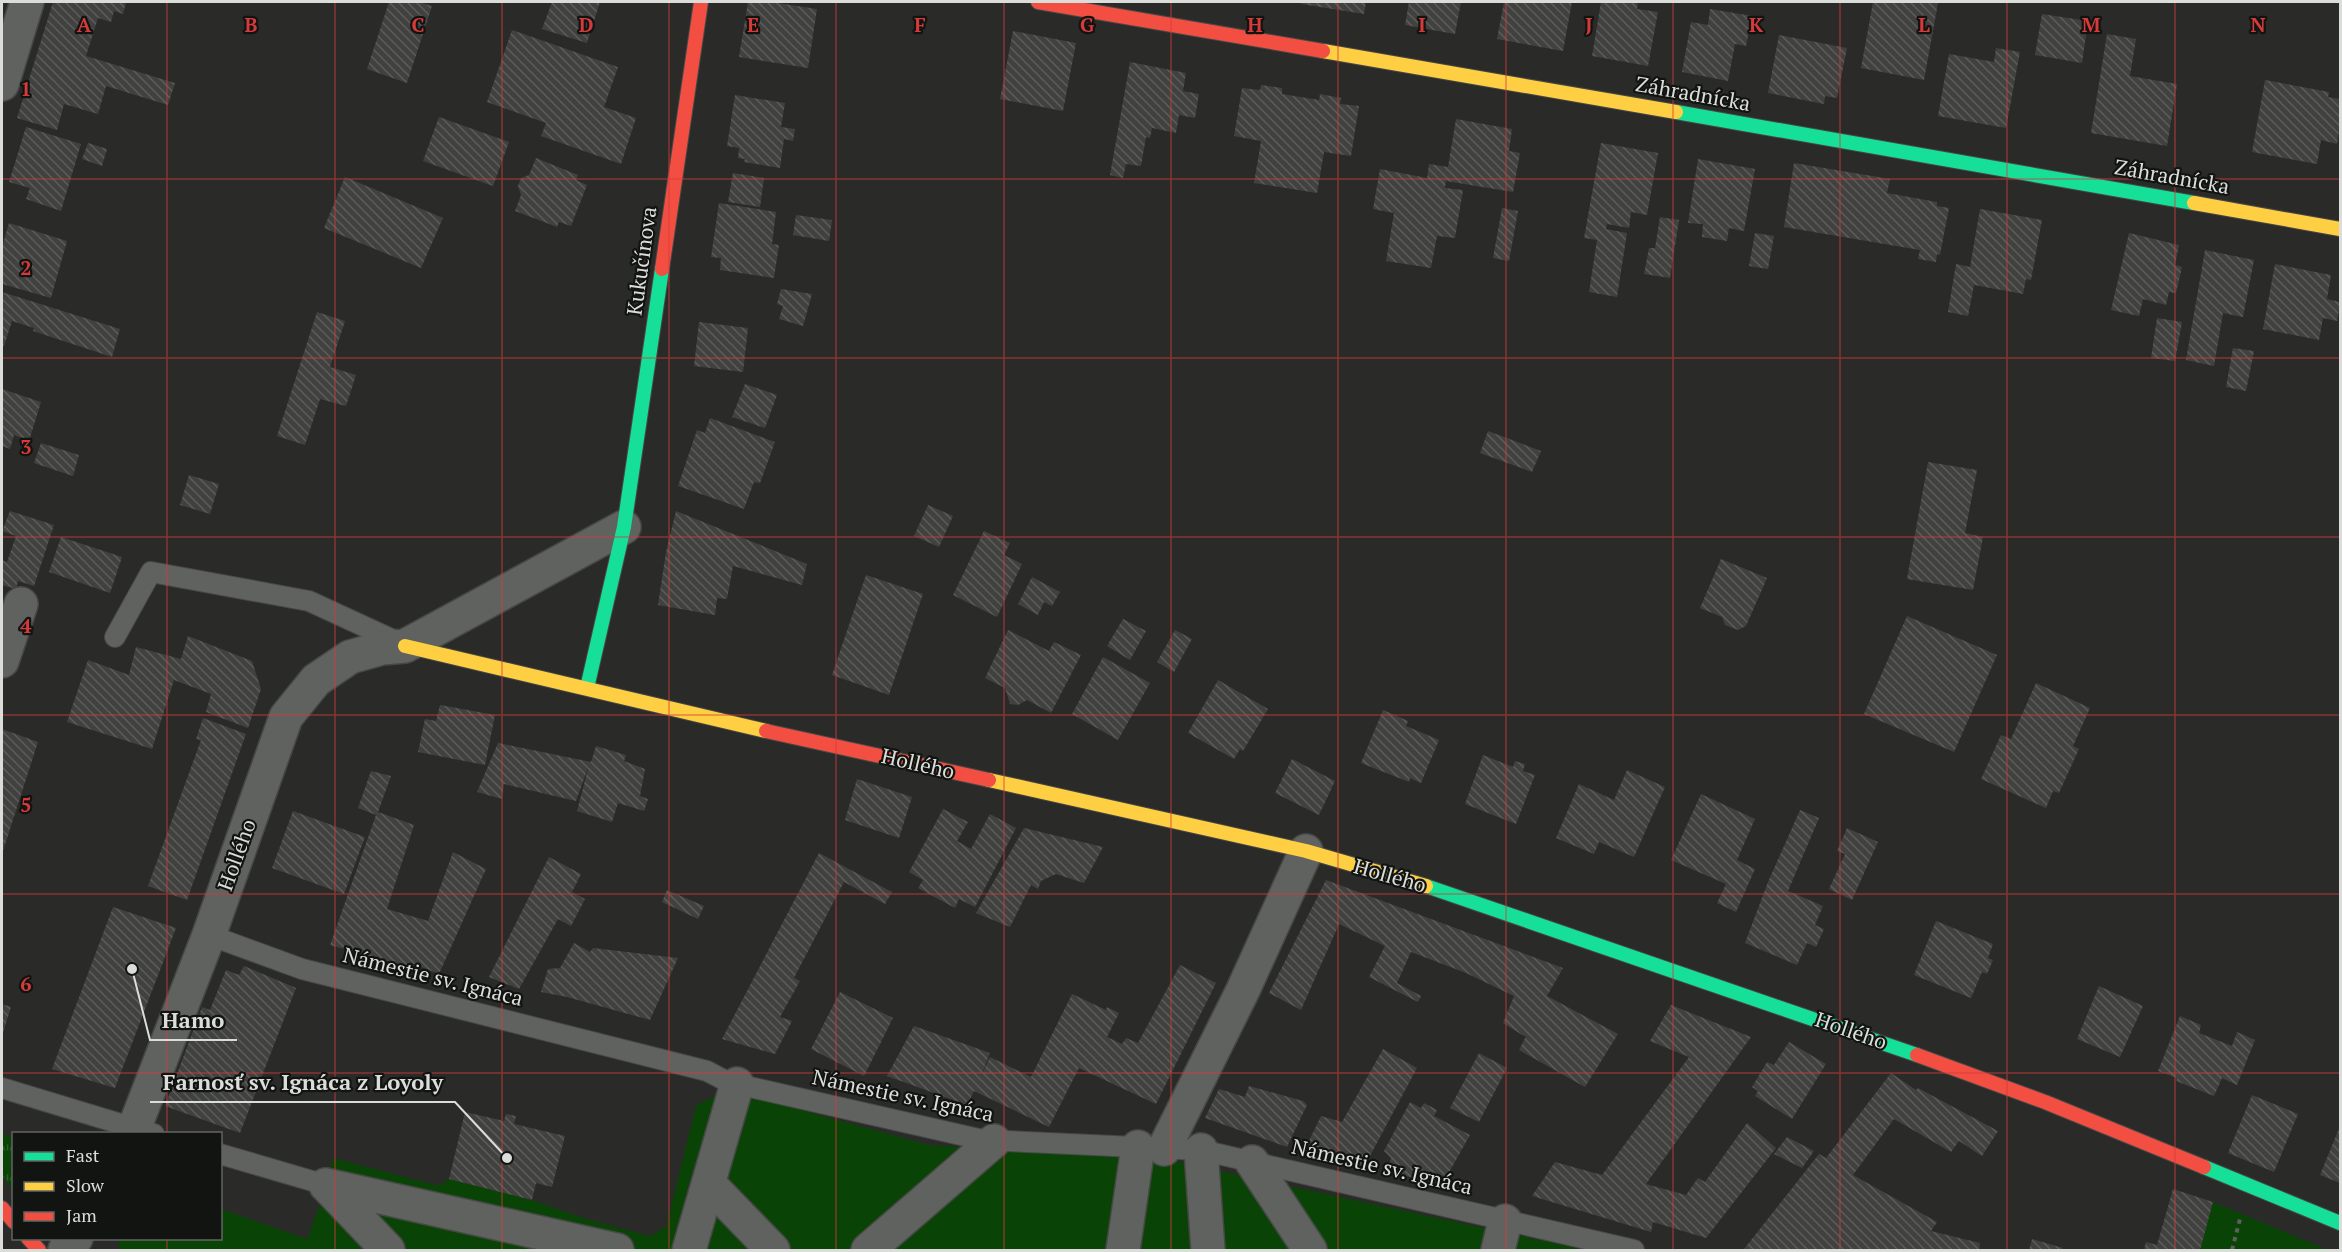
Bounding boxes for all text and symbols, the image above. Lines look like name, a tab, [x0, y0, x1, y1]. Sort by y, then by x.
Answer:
text: A	[77, 11, 92, 38]
text: B	[245, 11, 258, 38]
text: C	[411, 11, 425, 38]
text: D	[579, 11, 593, 38]
text: E	[747, 11, 759, 38]
text: F	[914, 11, 926, 38]
text: G	[1080, 11, 1094, 38]
text: H	[1247, 11, 1263, 38]
text: I	[1418, 11, 1426, 38]
text: J	[1585, 11, 1593, 38]
text: K	[1749, 11, 1764, 38]
text: L	[1918, 11, 1930, 38]
text: M	[2082, 11, 2101, 38]
text: N	[2250, 11, 2266, 38]
street label: Záhradnícka	[1634, 69, 1753, 117]
text: 1	[20, 75, 32, 102]
street label: Záhradnícka	[2113, 152, 2232, 200]
street label: Kukučínova	[620, 204, 663, 317]
text: 2	[20, 254, 32, 281]
text: 3	[20, 433, 32, 460]
text: 4	[20, 612, 32, 639]
street label: Hollého	[879, 741, 957, 785]
text: 5	[20, 791, 32, 818]
street label: Hollého	[210, 815, 262, 894]
street label: Hollého	[1351, 851, 1430, 899]
street label: Námestie sv. Ignáca	[340, 940, 526, 1012]
text: 6	[20, 970, 32, 997]
callout: Hamo	[150, 1000, 237, 1040]
text: Hamo	[162, 1005, 224, 1034]
street label: Hollého	[1812, 1005, 1891, 1055]
callout: Farnosť sv. Ignáca z Loyoly	[150, 1062, 455, 1102]
street label: Námestie sv. Ignáca	[810, 1062, 997, 1128]
text: Farnosť sv. Ignáca z Loyoly	[163, 1067, 444, 1096]
legend	[12, 1132, 222, 1240]
street label: Námestie sv. Ignáca	[1289, 1132, 1476, 1200]
text: Fast	[66, 1143, 100, 1167]
text: Slow	[66, 1173, 105, 1197]
text: Jam	[66, 1203, 97, 1227]

